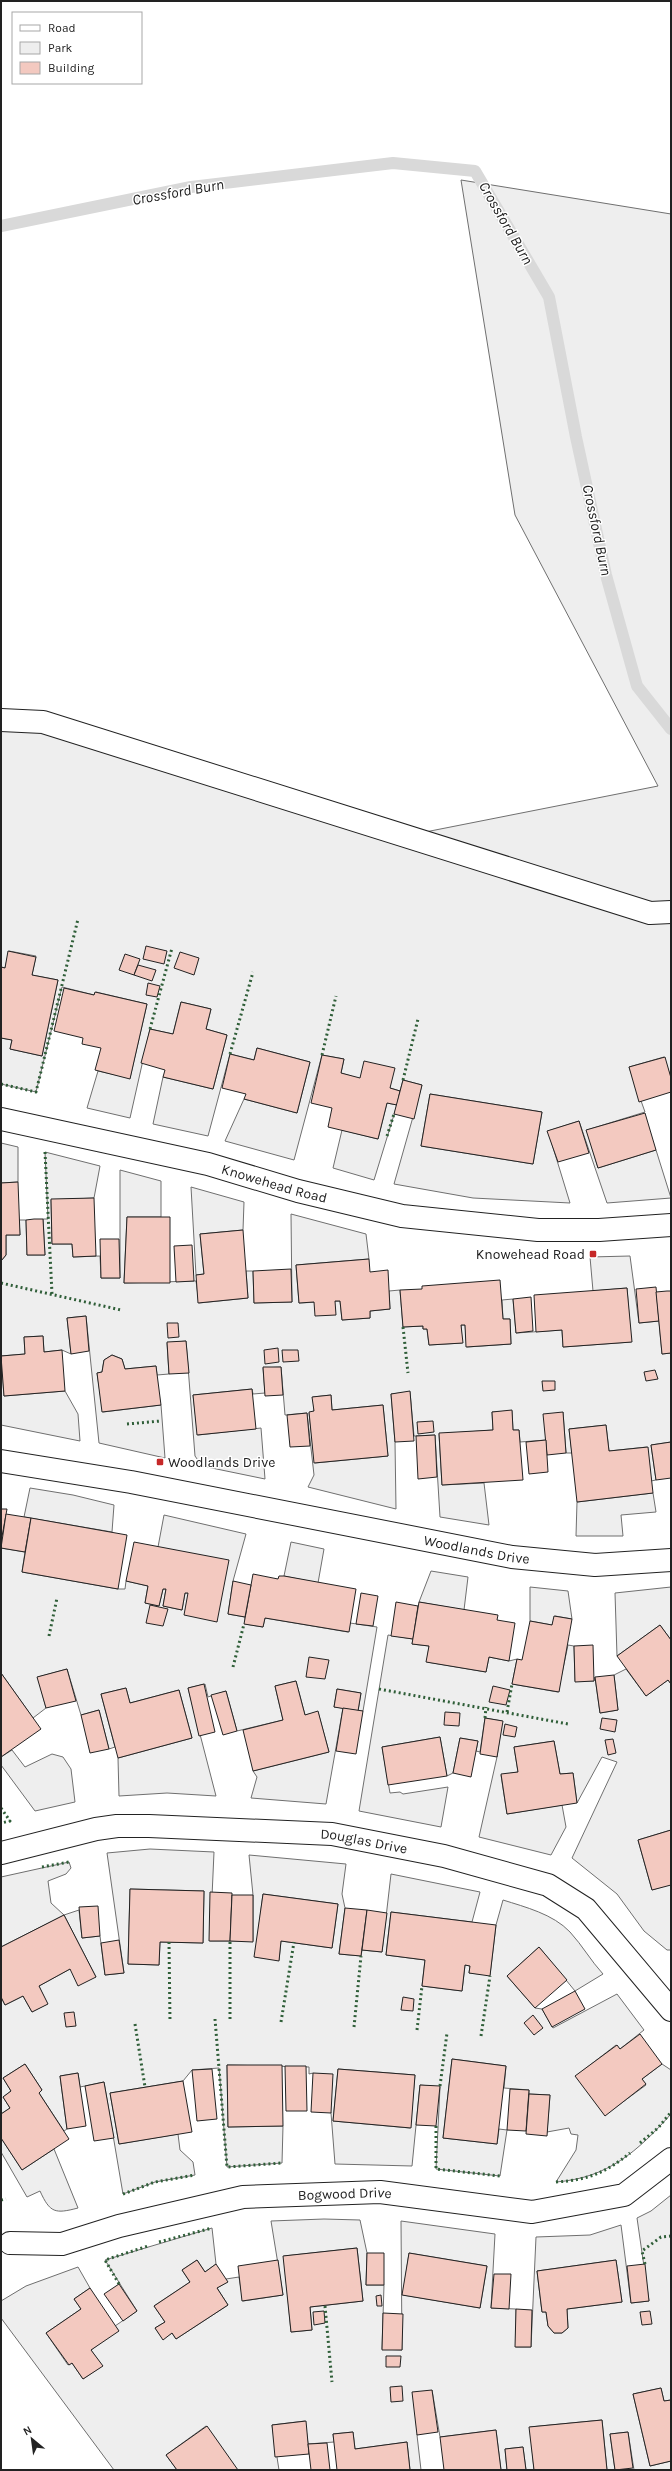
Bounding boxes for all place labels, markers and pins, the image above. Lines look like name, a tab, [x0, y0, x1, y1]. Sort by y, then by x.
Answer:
place label: Knowehead Road	[476, 1246, 585, 1263]
marker: Knowehead Road	[588, 1249, 598, 1259]
place label: Woodlands Drive	[168, 1454, 275, 1471]
marker: Woodlands Drive	[155, 1457, 165, 1467]

